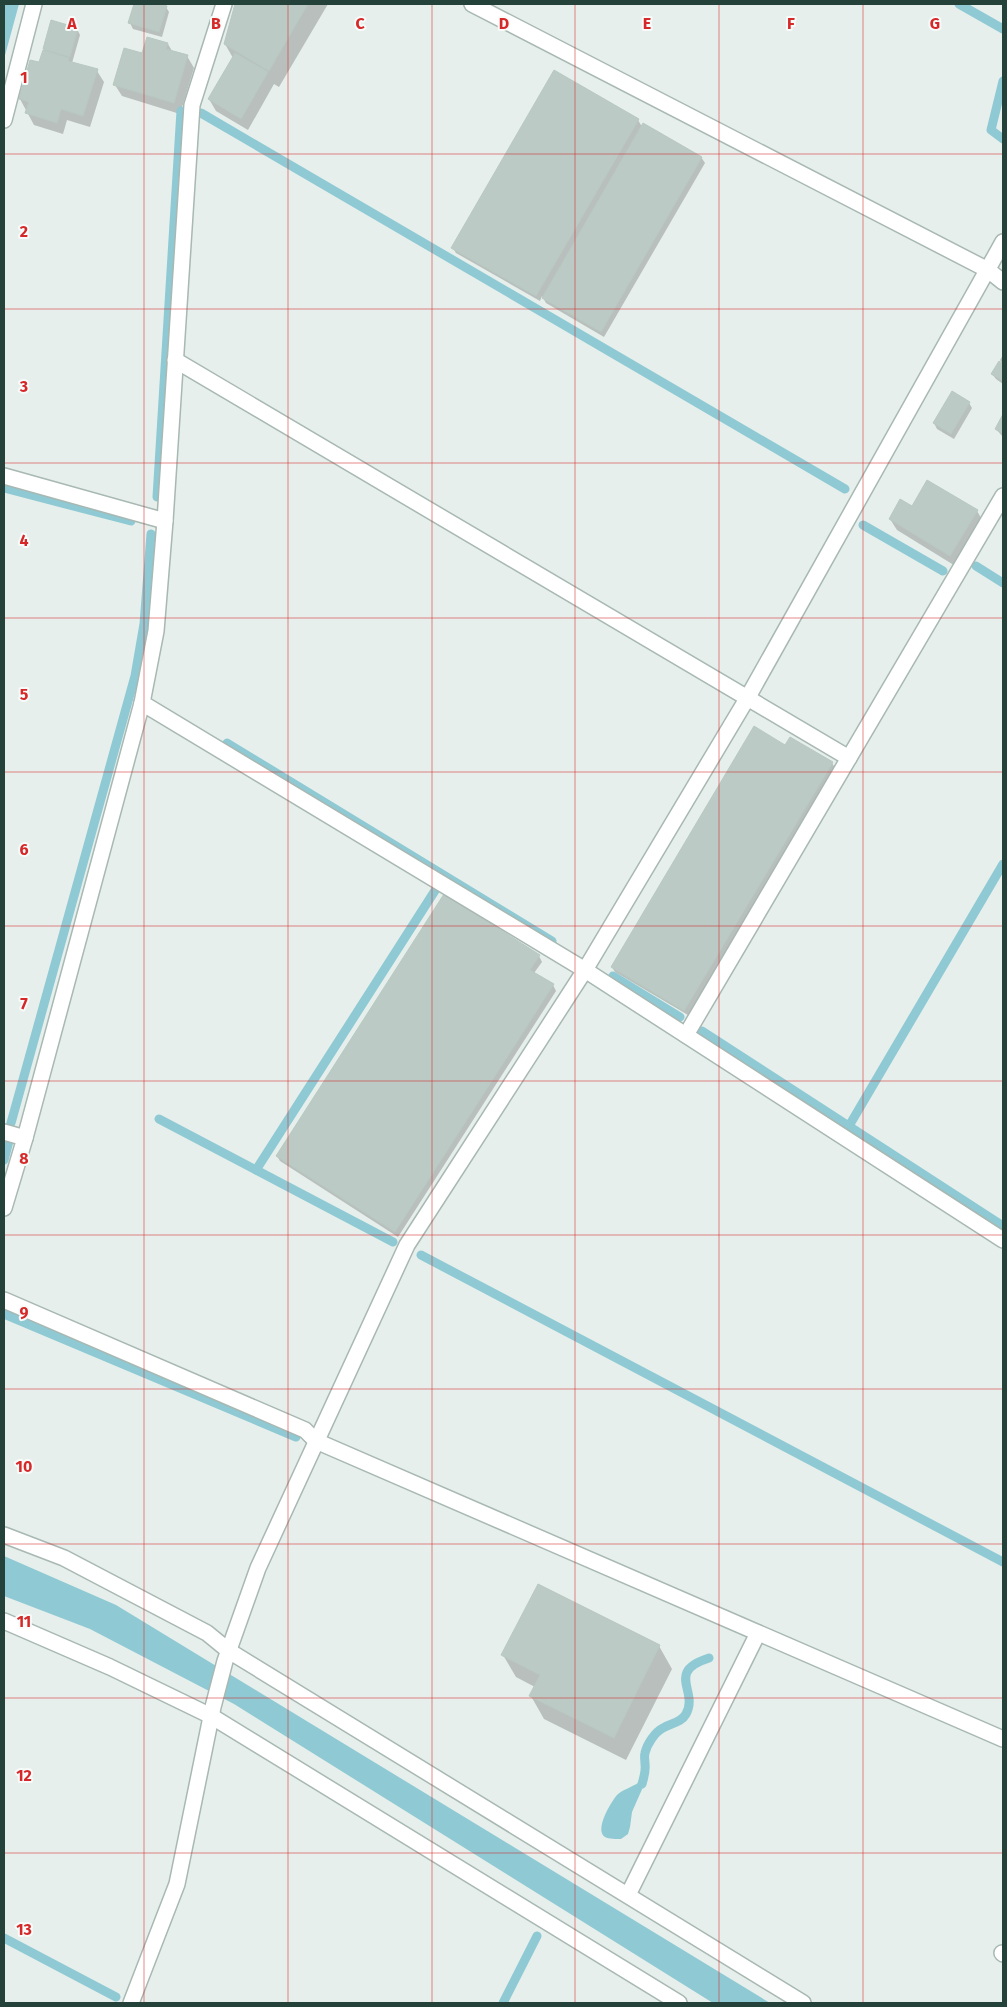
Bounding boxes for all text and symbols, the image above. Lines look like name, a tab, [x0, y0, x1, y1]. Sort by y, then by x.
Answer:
text: A	[66, 14, 77, 33]
text: B	[211, 14, 221, 33]
text: C	[355, 14, 365, 33]
text: D	[499, 14, 509, 33]
text: E	[643, 14, 651, 33]
text: F	[787, 14, 795, 33]
text: G	[930, 14, 940, 33]
text: 1	[20, 68, 28, 87]
text: 2	[20, 222, 28, 241]
text: 3	[19, 377, 28, 396]
text: 4	[19, 531, 29, 550]
text: 5	[20, 685, 29, 704]
text: 6	[19, 840, 29, 859]
text: 7	[20, 994, 28, 1013]
text: 8	[19, 1149, 29, 1168]
text: 9	[20, 1303, 29, 1322]
text: 10	[16, 1457, 32, 1476]
text: 11	[17, 1612, 31, 1631]
text: 12	[16, 1766, 32, 1785]
text: 13	[16, 1920, 32, 1939]

